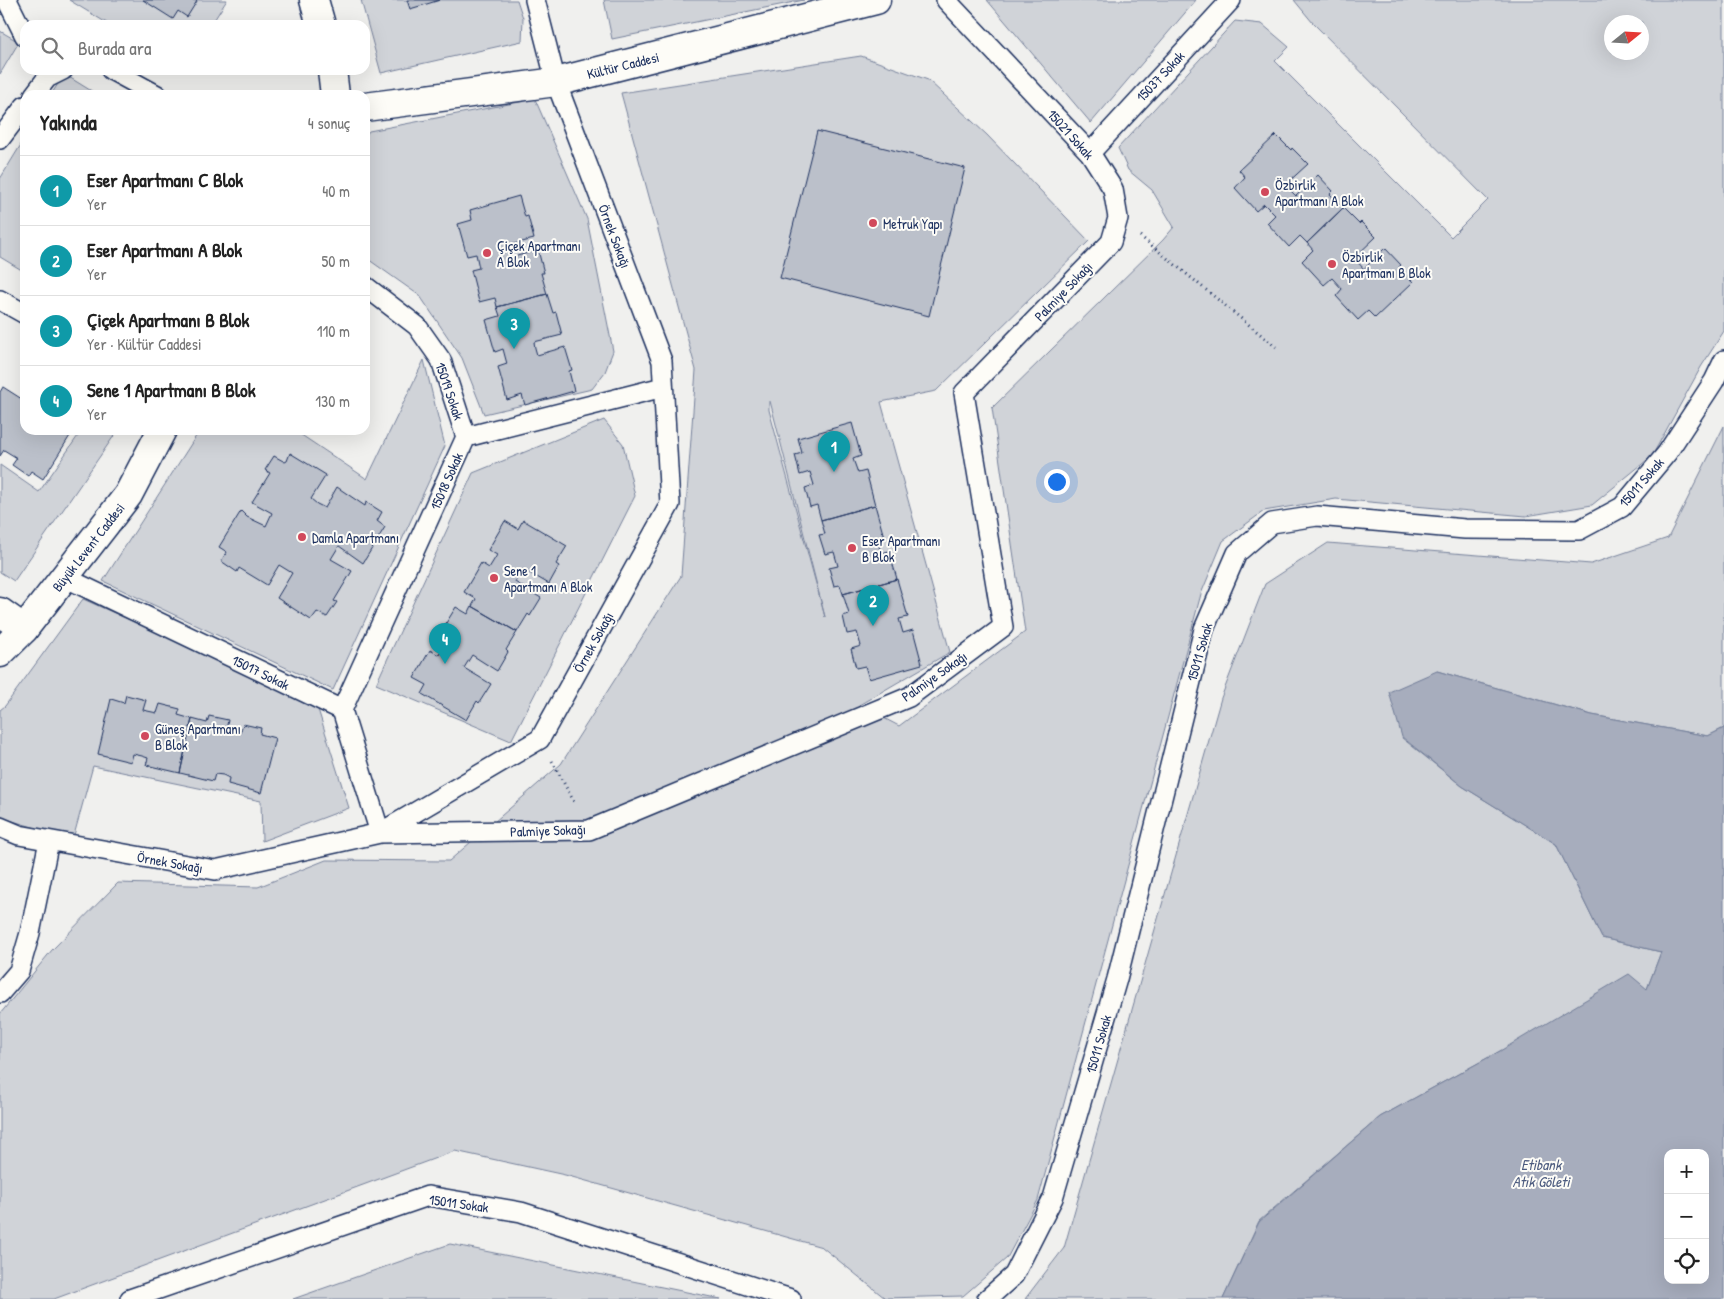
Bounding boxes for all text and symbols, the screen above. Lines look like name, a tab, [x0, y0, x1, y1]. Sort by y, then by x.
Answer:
north arrow	[1604, 15, 1649, 60]
search box	[20, 20, 370, 75]
icon: search	[38, 34, 66, 62]
text: Burada ara	[78, 35, 151, 61]
street label: 15037 Sokak	[1132, 46, 1189, 105]
street label: Kültür Caddesi	[585, 47, 661, 83]
street label: 15021 Sokak	[1043, 105, 1099, 163]
text: Yakında	[40, 108, 97, 137]
text: 4 sonuç	[308, 112, 350, 134]
text: Eser Apartmanı C Blok	[87, 167, 243, 193]
place label: Özbirlik Apartmanı A Blok	[1275, 175, 1364, 211]
text: 1	[53, 180, 59, 202]
text: 40 m	[322, 180, 350, 202]
marker: Özbirlik Apartmanı A Blok	[1259, 186, 1271, 198]
text: Yer	[87, 193, 107, 215]
street label: Örnek Sokağı	[593, 201, 636, 271]
place label: Metruk Yapı	[883, 214, 943, 234]
marker: Metruk Yapı	[867, 217, 879, 229]
place label: Çiçek Apartmanı A Blok	[497, 236, 581, 271]
text: Eser Apartmanı A Blok	[87, 237, 242, 263]
marker: Çiçek Apartmanı A Blok	[481, 247, 493, 259]
place label: Özbirlik Apartmanı B Blok	[1342, 247, 1431, 283]
text: 2	[52, 250, 60, 272]
text: 50 m	[322, 250, 350, 272]
street label: Palmiye Sokağı	[1030, 257, 1097, 326]
marker: Özbirlik Apartmanı B Blok	[1326, 258, 1338, 270]
text: Yer	[87, 263, 107, 285]
text: Çiçek Apartmanı B Blok	[87, 307, 249, 333]
pin: 3	[498, 308, 530, 349]
text: 3	[52, 320, 60, 342]
text: 110 m	[317, 320, 350, 342]
text: Yer · Kültür Caddesi	[87, 333, 202, 355]
street label: 15019 Sokak	[431, 360, 469, 423]
text: Sene 1 Apartmanı B Blok	[87, 377, 256, 403]
text: 4	[53, 390, 59, 412]
text: 130 m	[315, 390, 350, 412]
text: Yer	[87, 403, 107, 425]
pin: 1	[818, 431, 850, 472]
street label: 15018 Sokak	[425, 449, 467, 513]
street label: 15011 Sokak	[1614, 453, 1668, 511]
your location	[1044, 469, 1070, 495]
street label: Büyük Levent Caddesi	[47, 499, 129, 596]
place label: Damla Apartmanı	[312, 528, 399, 548]
marker: Damla Apartmanı	[296, 531, 308, 543]
place label: Eser Apartmanı B Blok	[862, 531, 941, 566]
marker: Eser Apartmanı B Blok	[846, 542, 858, 554]
place label: Sene 1 Apartmanı A Blok	[504, 561, 593, 597]
marker: Sene 1 Apartmanı A Blok	[488, 572, 500, 584]
pin: 2	[857, 585, 889, 626]
street label: Örnek Sokağı	[568, 608, 618, 676]
street label: 15011 Sokak	[1182, 620, 1216, 683]
pin: 4	[429, 623, 461, 664]
street label: Palmiye Sokağı	[897, 646, 971, 706]
street label: 15017 Sokak	[229, 650, 293, 694]
place label: Güneş Apartmanı B Blok	[155, 719, 241, 754]
marker: Güneş Apartmanı B Blok	[139, 730, 151, 742]
street label: Palmiye Sokağı	[510, 819, 586, 842]
street label: Örnek Sokağı	[135, 847, 205, 878]
street label: 15011 Sokak	[1081, 1012, 1115, 1075]
map controls	[1664, 1149, 1709, 1284]
button: +	[1664, 1149, 1709, 1194]
water label: Etibank Atık Göleti	[1512, 1154, 1571, 1192]
street label: 15011 Sokak	[428, 1189, 490, 1217]
button: −	[1664, 1194, 1709, 1239]
button: locate	[1664, 1239, 1709, 1284]

